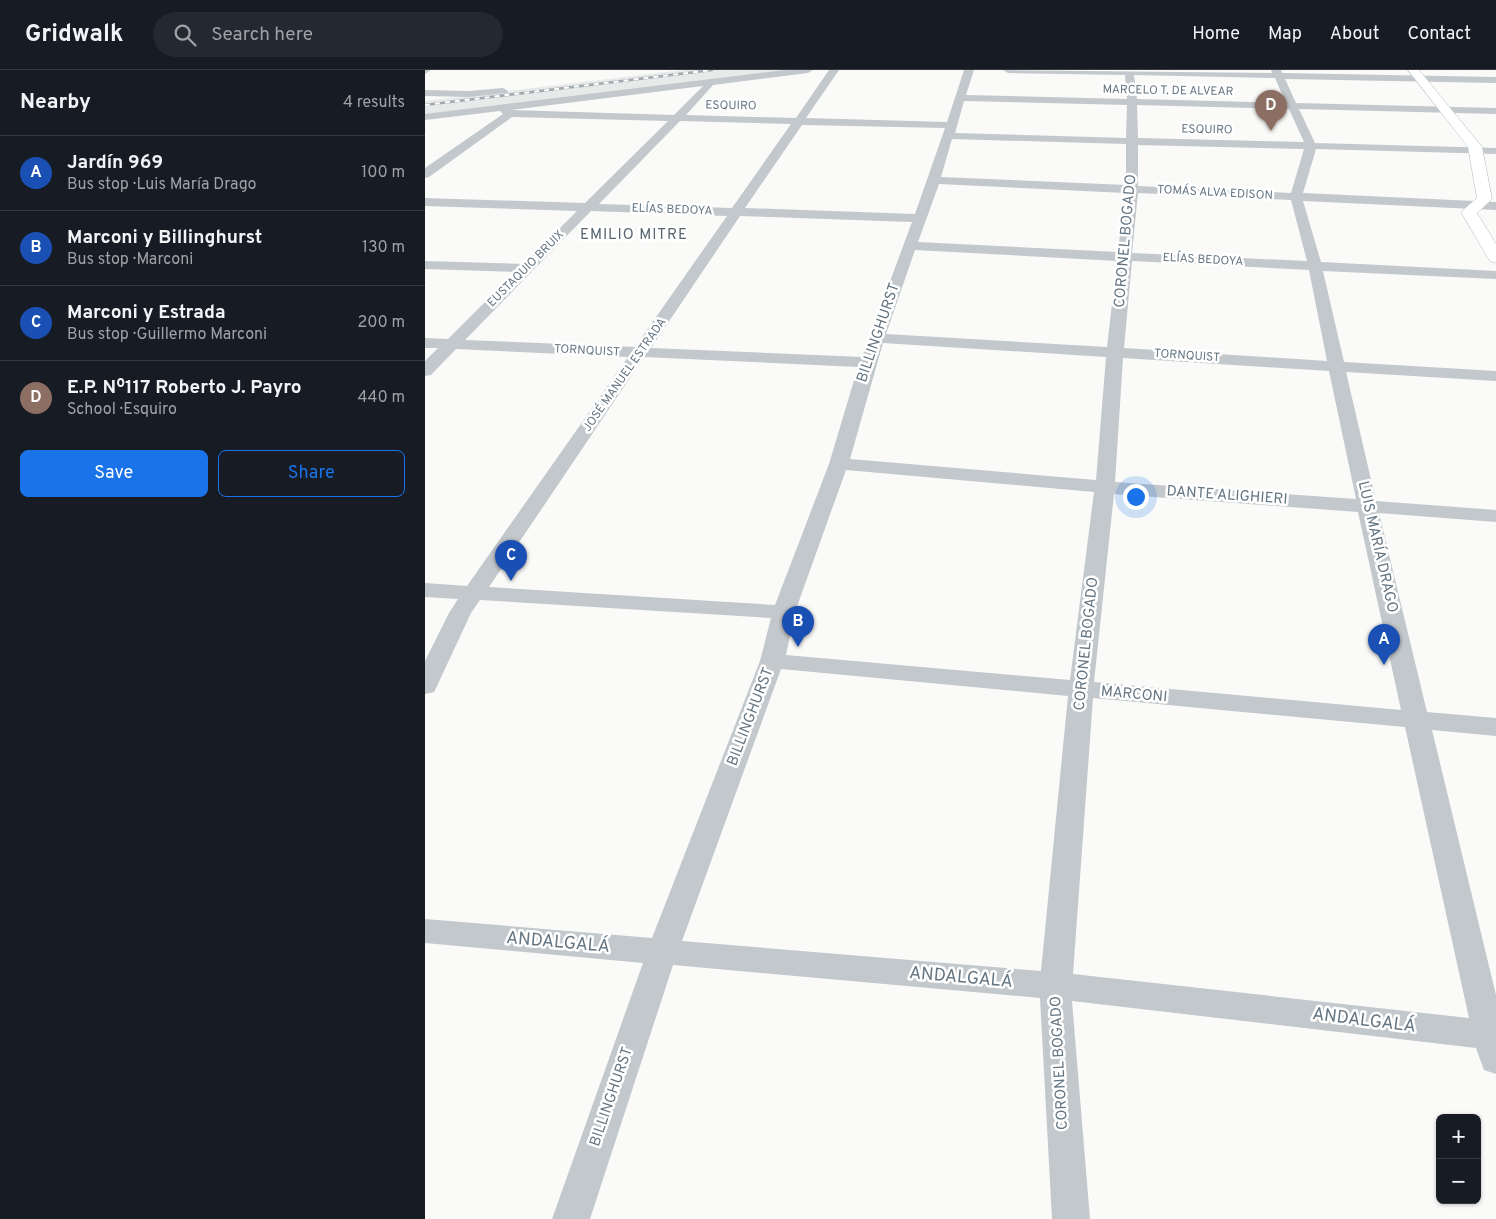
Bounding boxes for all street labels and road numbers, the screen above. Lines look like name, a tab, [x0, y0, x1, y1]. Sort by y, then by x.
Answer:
street label: MARCELO T. DE ALVEAR	[1102, 82, 1234, 100]
street label: ESQUIRO	[705, 98, 757, 114]
street label: ESQUIRO	[1181, 122, 1233, 138]
street label: CORONEL BOGADO	[1111, 173, 1141, 309]
street label: TOMÁS ALVA EDISON	[1157, 182, 1273, 204]
street label: ELÍAS BEDOYA	[631, 201, 713, 219]
street label: EUSTAQUIO BRUIX	[484, 227, 568, 311]
street label: ELÍAS BEDOYA	[1162, 250, 1244, 270]
street label: BILLINGHURST	[853, 281, 905, 385]
street label: JOSÉ MANUEL ESTRADA	[580, 315, 670, 435]
street label: TORNQUIST	[554, 341, 620, 361]
street label: TORNQUIST	[1154, 346, 1220, 366]
street label: LUIS MARÍA DRAGO	[1353, 479, 1402, 615]
street label: DANTE ALIGHIERI	[1166, 482, 1288, 510]
street label: CORONEL BOGADO	[1071, 576, 1103, 712]
street label: BILLINGHURST	[724, 665, 778, 769]
street label: MARCONI	[1100, 683, 1168, 707]
street label: ANDALGALÁ	[505, 925, 611, 959]
street label: ANDALGALÁ	[908, 960, 1014, 994]
street label: CORONEL BOGADO	[1047, 996, 1073, 1130]
street label: ANDALGALÁ	[1311, 1001, 1417, 1039]
street label: BILLINGHURST	[586, 1045, 638, 1149]

